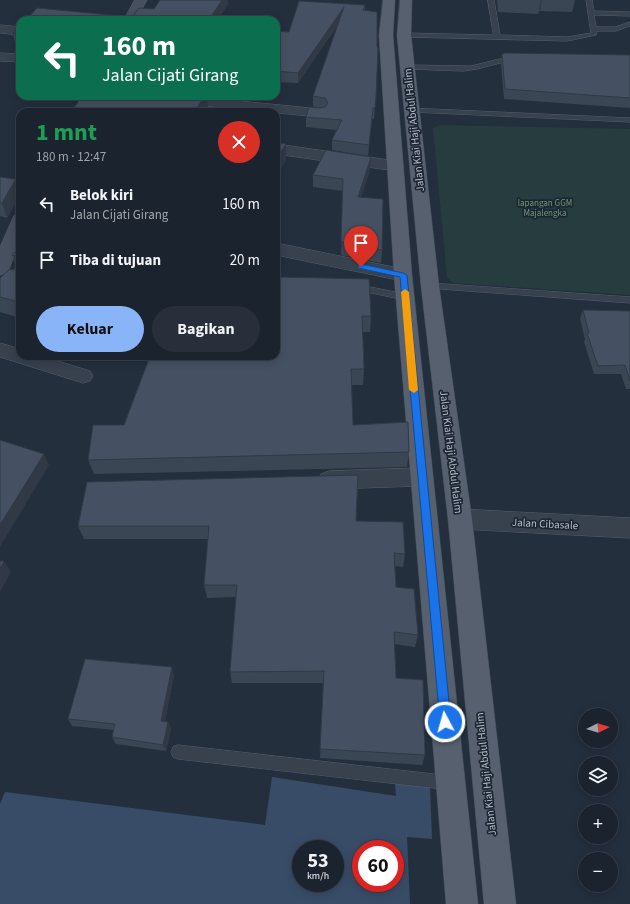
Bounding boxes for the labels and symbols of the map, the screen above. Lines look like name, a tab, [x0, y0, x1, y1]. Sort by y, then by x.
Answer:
street label: Jalan Kiai Haji Abdul Halim	[400, 68, 428, 192]
park label: lapangan GGM Majalengka	[518, 197, 572, 220]
pin	[344, 226, 378, 267]
street label: Jalan Kiai Haji Abdul Halim	[436, 390, 466, 514]
street label: Jalan Cibasale	[512, 515, 579, 533]
position arrow	[424, 701, 466, 743]
north arrow	[578, 708, 618, 748]
street label: Jalan Kiai Haji Abdul Halim	[472, 712, 500, 836]
speed limit sign: 60	[352, 840, 404, 892]

